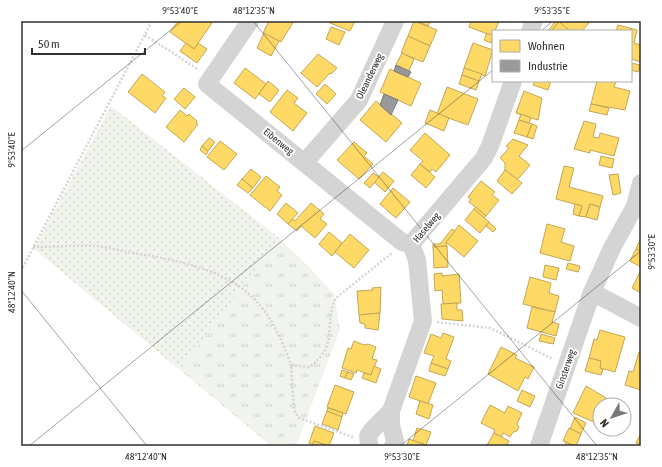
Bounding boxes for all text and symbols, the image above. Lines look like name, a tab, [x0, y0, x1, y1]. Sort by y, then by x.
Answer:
text: 9°53'40"E	[162, 5, 198, 16]
text: 48°12'35"N	[233, 5, 275, 16]
text: 9°53'35"E	[534, 5, 570, 16]
scale bar	[32, 30, 145, 56]
legend	[492, 30, 632, 82]
text: 50 m	[38, 37, 60, 51]
text: Wohnen	[528, 39, 565, 53]
street label: Oleanderweg	[354, 51, 386, 101]
text: Industrie	[528, 59, 568, 73]
street label: Eibenweg	[261, 126, 296, 157]
text: 9°53'40"E	[6, 132, 17, 168]
street label: Haselweg	[411, 210, 443, 245]
text: 9°53'30"E	[646, 234, 657, 270]
text: 48°12'40"N	[6, 271, 17, 313]
street label: Ginsterweg	[554, 347, 578, 390]
north arrow	[592, 397, 632, 437]
text: N	[598, 417, 611, 430]
text: 48°12'40"N	[125, 451, 167, 462]
text: 9°53'30"E	[384, 451, 420, 462]
text: 48°12'35"N	[576, 451, 618, 462]

